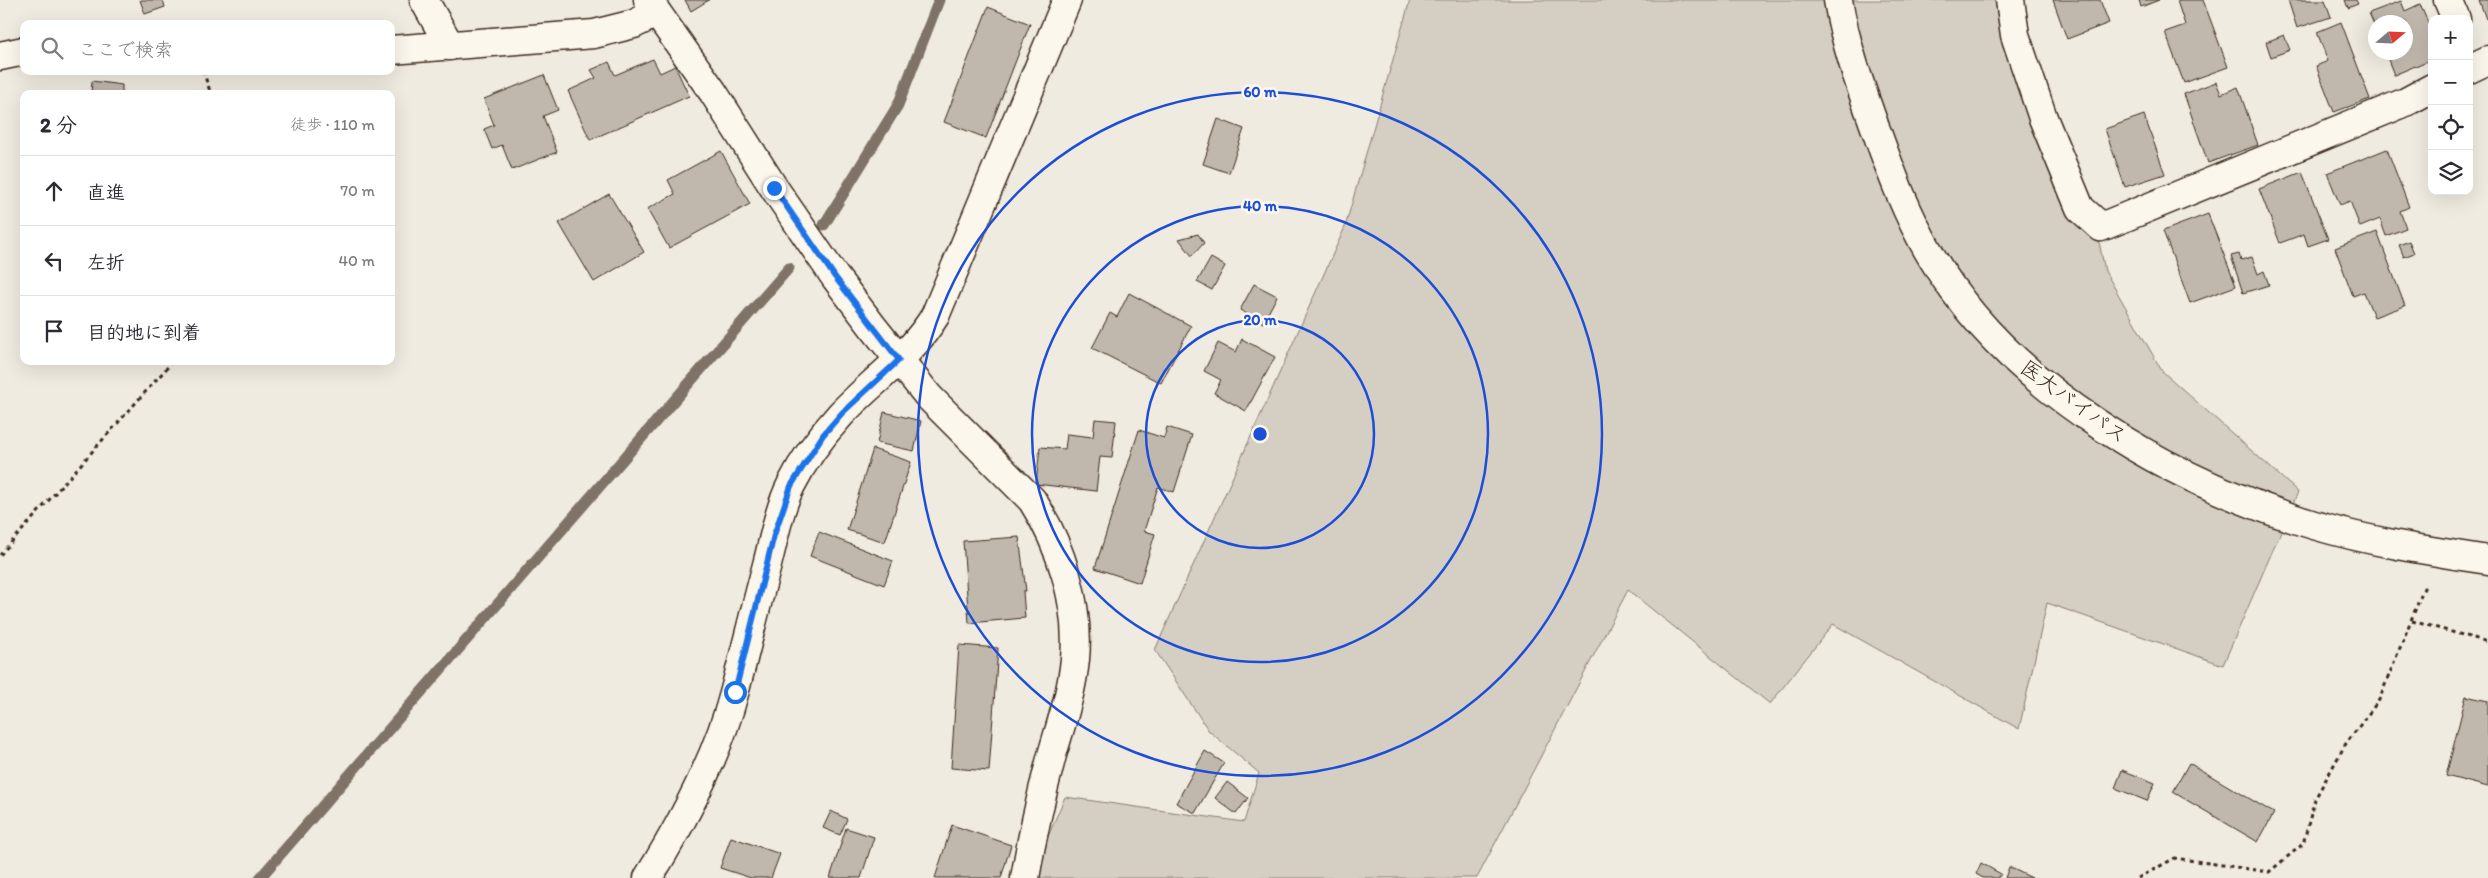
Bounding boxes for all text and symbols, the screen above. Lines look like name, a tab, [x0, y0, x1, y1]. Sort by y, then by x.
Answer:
north arrow	[2368, 15, 2413, 60]
map controls	[2428, 15, 2473, 195]
button: +	[2428, 15, 2473, 60]
search box	[20, 20, 395, 75]
icon: search	[38, 34, 66, 62]
text: ここで検索	[78, 38, 173, 61]
button: −	[2428, 60, 2473, 105]
text: 60 m	[1243, 83, 1277, 101]
button: locate	[2428, 105, 2473, 150]
text: 2 分	[40, 112, 77, 137]
text: 徒歩 · 110 m	[290, 115, 375, 134]
button: layers	[2428, 150, 2473, 195]
icon: ahead	[40, 177, 68, 205]
route end	[763, 177, 786, 200]
text: 直進	[87, 181, 125, 204]
text: 70 m	[340, 181, 375, 200]
text: 40 m	[1243, 197, 1278, 215]
icon: left	[40, 247, 68, 275]
text: 左折	[87, 251, 125, 274]
text: 40 m	[338, 251, 375, 270]
text: 20 m	[1243, 311, 1277, 329]
icon: arrive	[40, 317, 68, 345]
text: 目的地に到着	[87, 321, 201, 344]
street label: 医大バイパス	[2016, 354, 2132, 448]
centre of rings	[1251, 425, 1269, 443]
route start	[724, 681, 747, 704]

